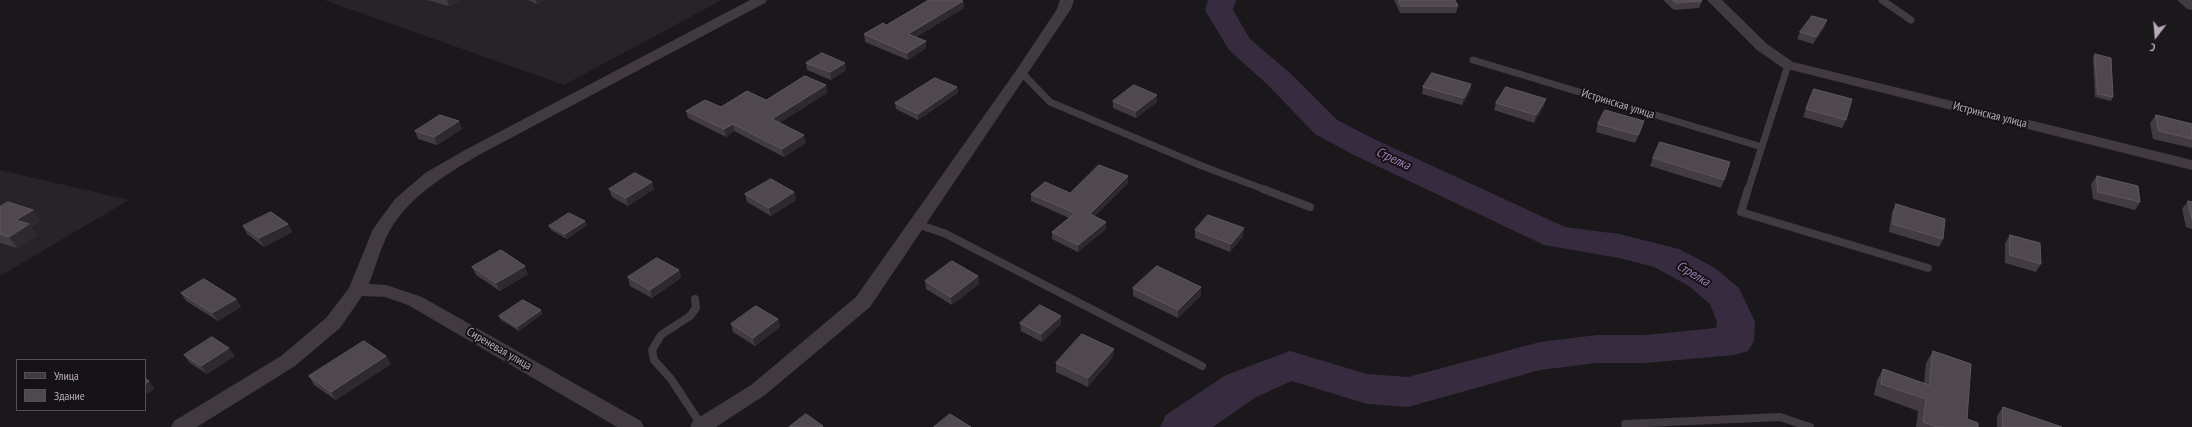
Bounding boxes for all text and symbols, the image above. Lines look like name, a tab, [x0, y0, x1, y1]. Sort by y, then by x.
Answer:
north arrow	[2136, 16, 2176, 56]
text: С	[2148, 40, 2157, 55]
street label: Истринская улица	[1580, 86, 1656, 122]
street label: Истринская улица	[1952, 99, 2028, 131]
water label: Стрелка	[1373, 144, 1413, 174]
water label: Стрелка	[1674, 258, 1712, 290]
street label: Сиреневая улица	[464, 325, 534, 373]
legend	[16, 359, 146, 411]
text: Улица	[54, 368, 79, 383]
text: Здание	[54, 388, 85, 403]

